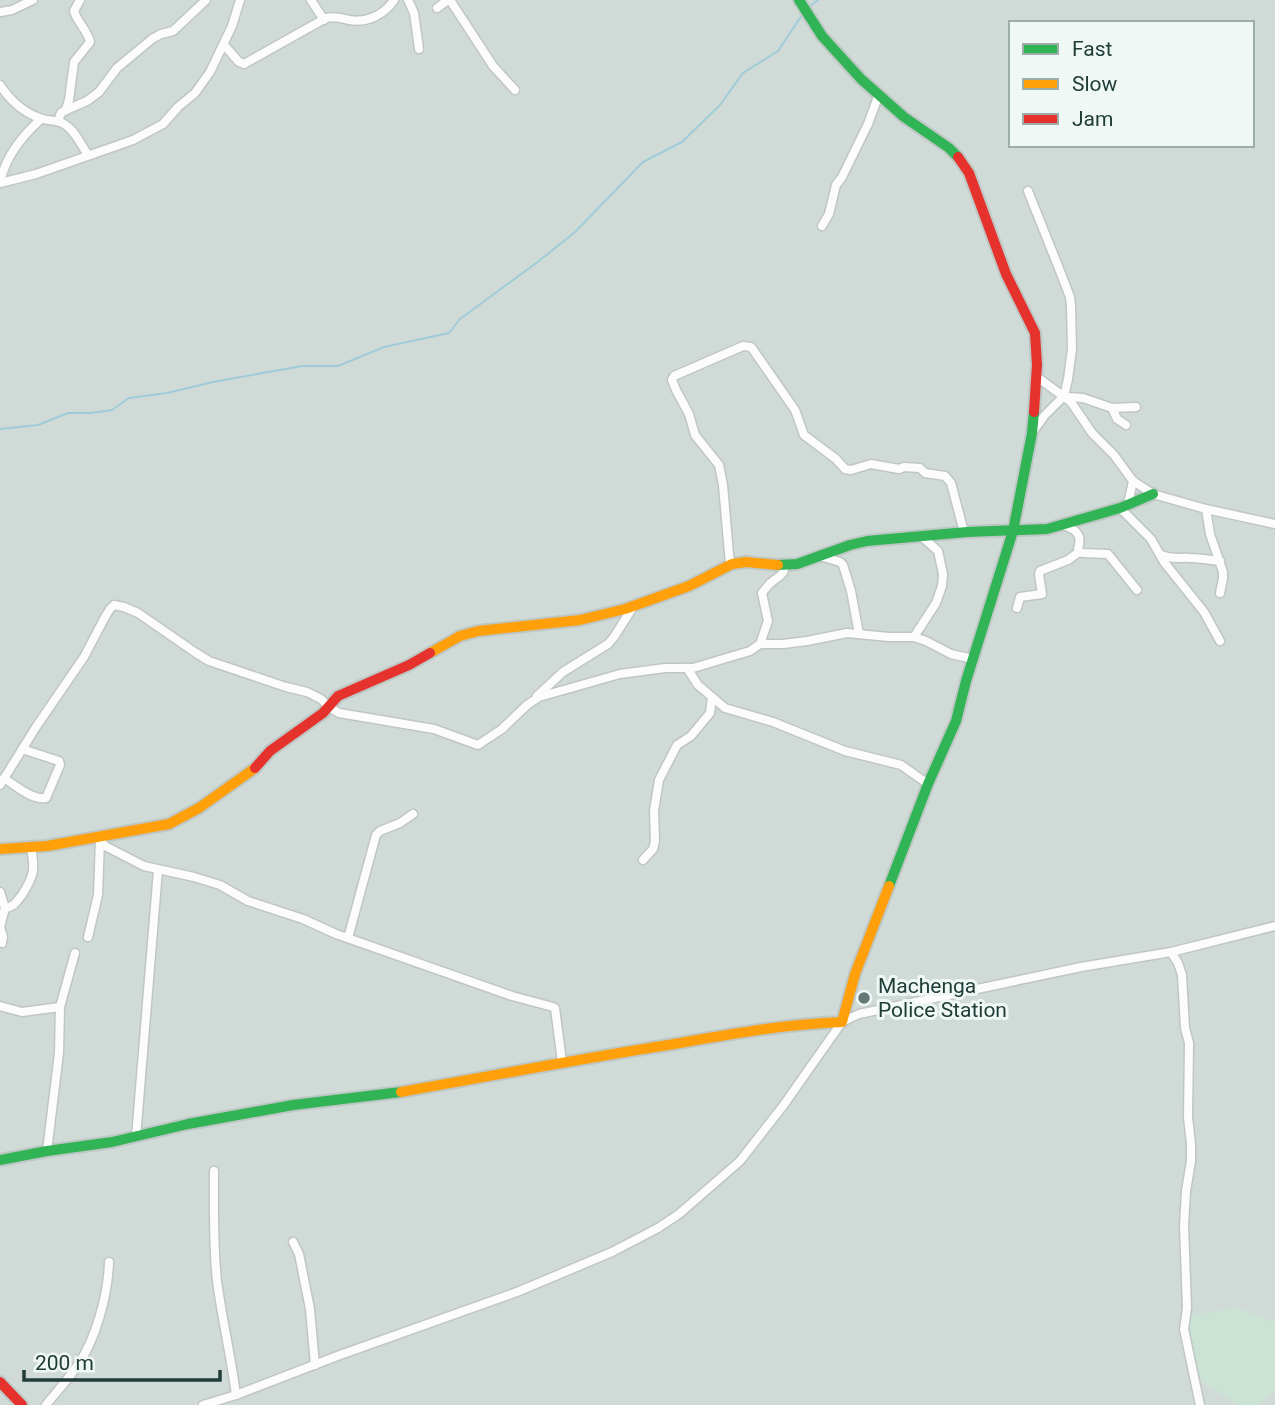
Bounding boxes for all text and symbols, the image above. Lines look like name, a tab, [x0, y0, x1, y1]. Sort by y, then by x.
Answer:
legend	[1009, 21, 1254, 147]
text: Fast	[1072, 37, 1113, 61]
text: Slow	[1072, 72, 1118, 96]
text: Jam	[1072, 107, 1113, 131]
place label: Machenga Police Station	[878, 974, 1007, 1022]
marker: Machenga Police Station	[856, 990, 872, 1006]
scale bar	[24, 1338, 220, 1382]
text: 200 m	[35, 1351, 94, 1375]

